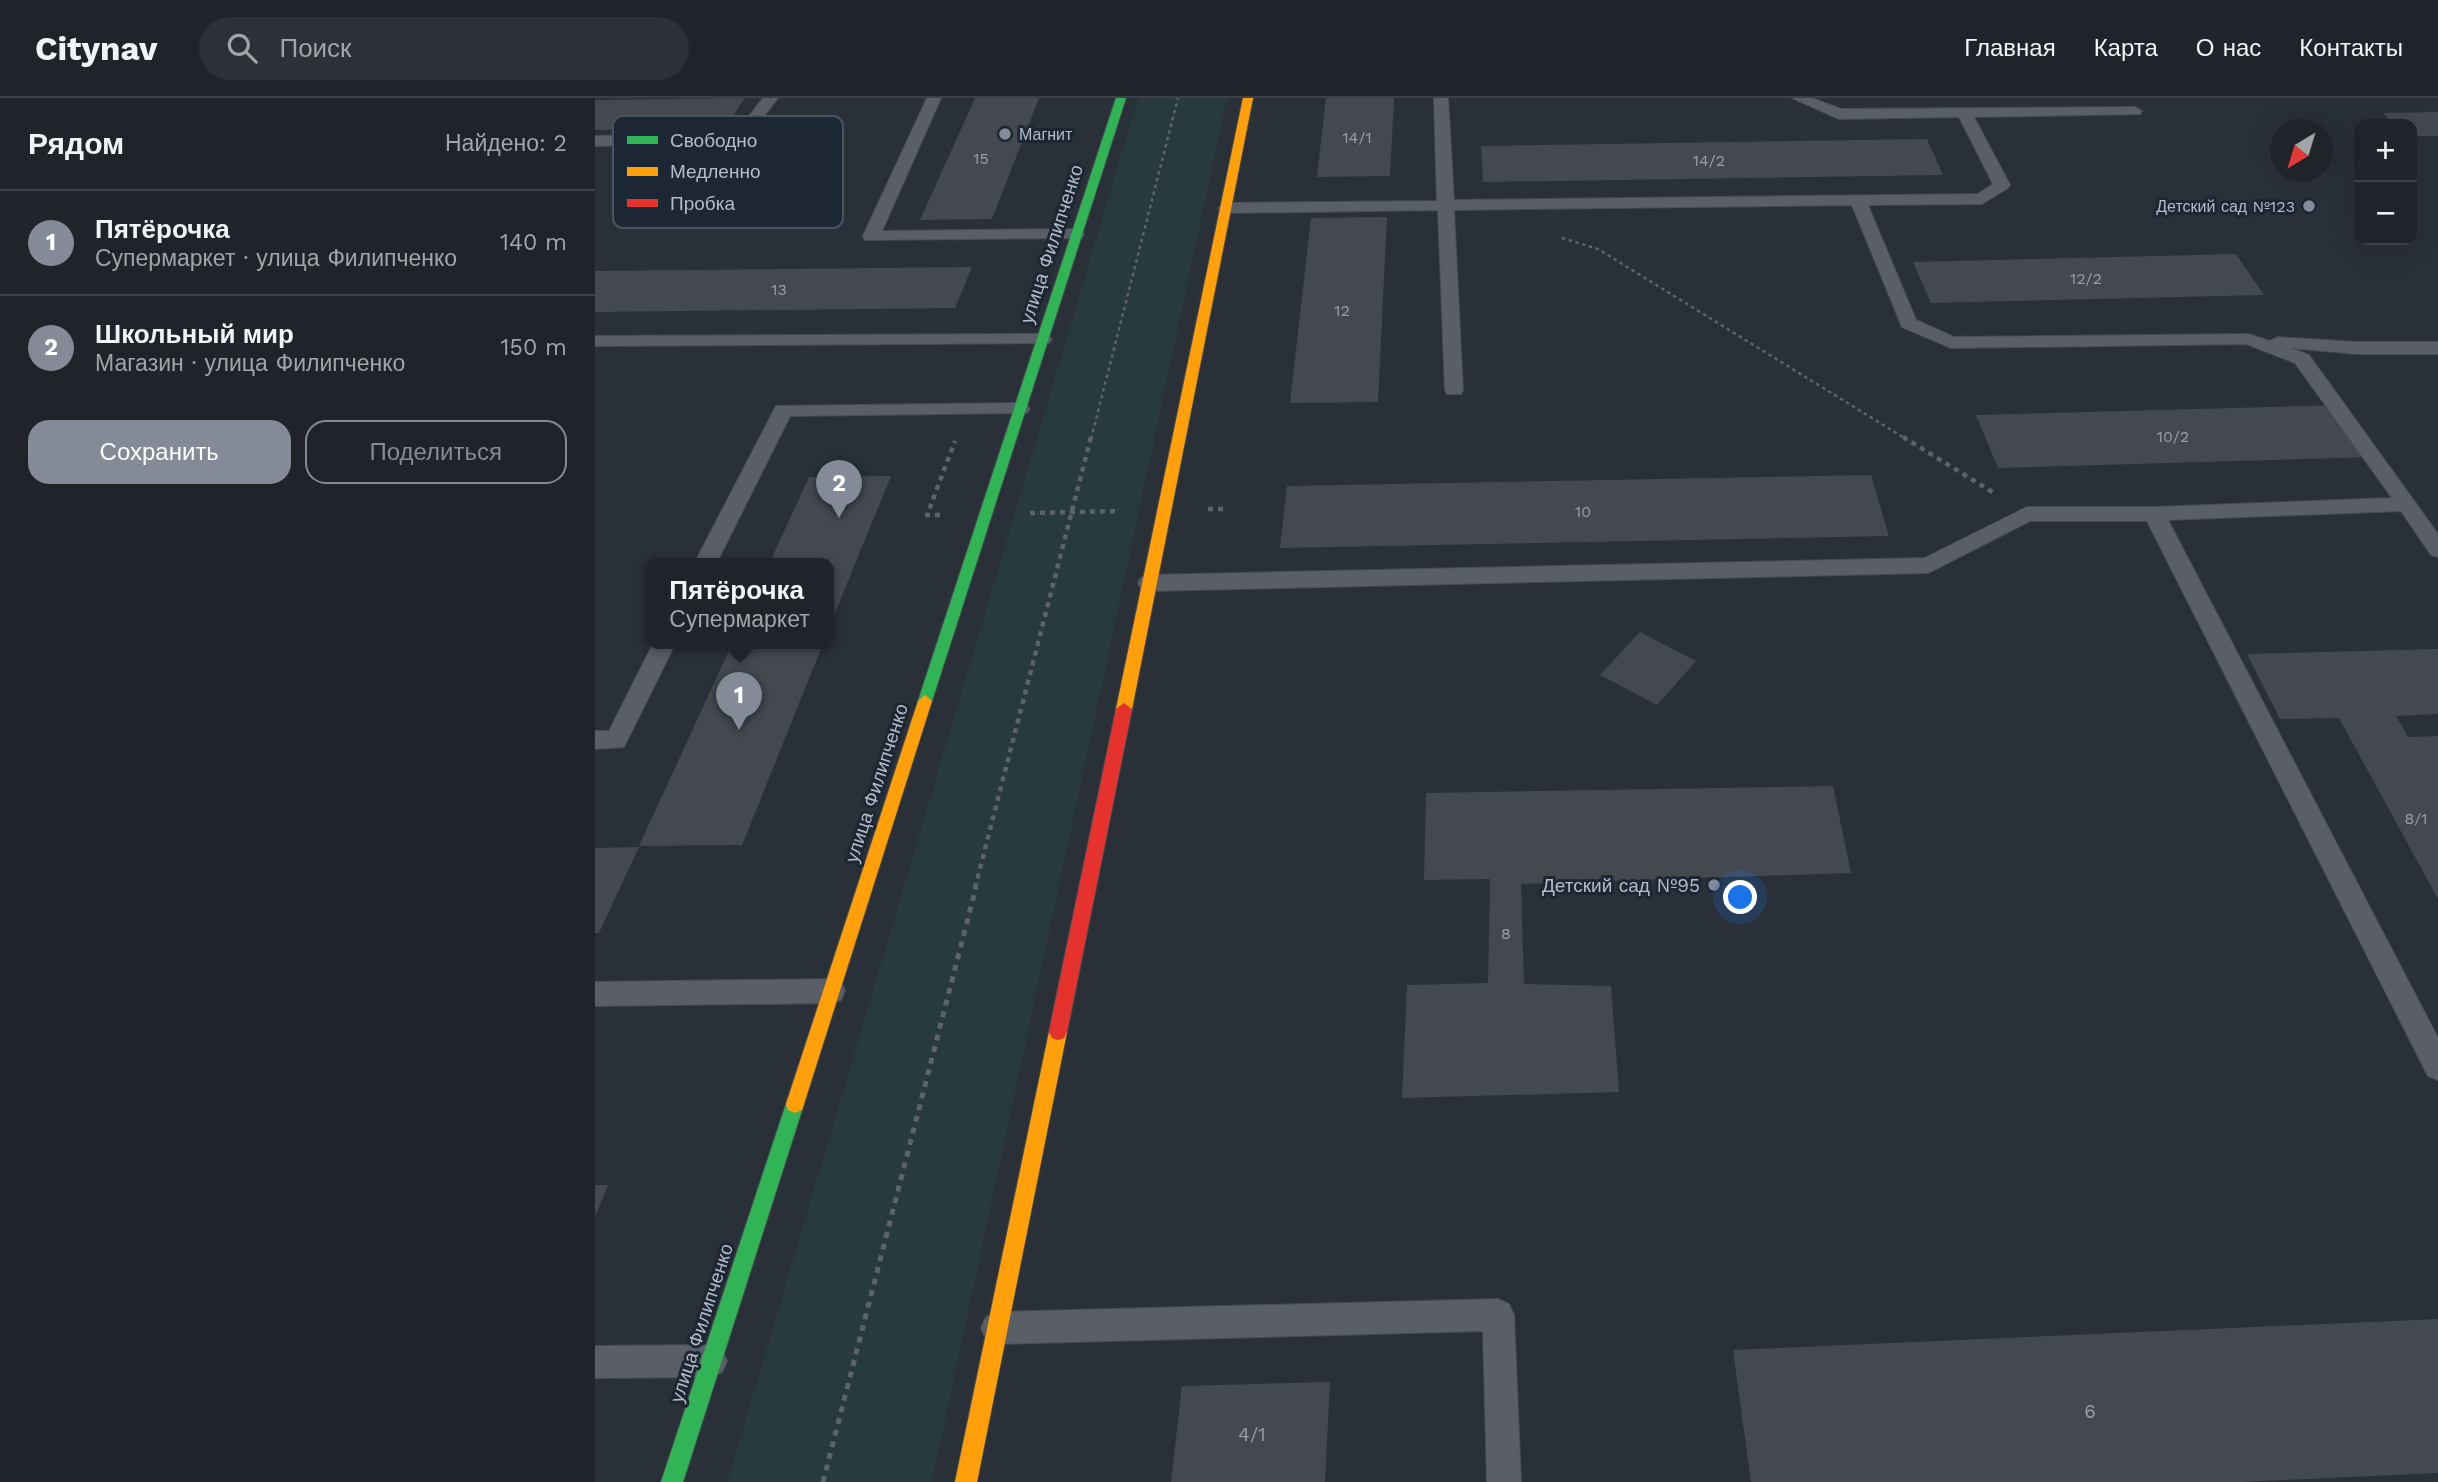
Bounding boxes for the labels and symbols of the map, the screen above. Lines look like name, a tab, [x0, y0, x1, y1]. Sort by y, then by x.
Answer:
legend	[613, 116, 843, 228]
north arrow	[2270, 119, 2333, 182]
place label: Магнит	[1019, 125, 1073, 144]
marker: Магнит	[997, 126, 1013, 142]
house number: 14/1	[1342, 128, 1372, 147]
text: Свободно	[670, 129, 757, 152]
house number: 15	[973, 149, 989, 168]
house number: 14/2	[1693, 151, 1725, 170]
text: Медленно	[670, 160, 760, 183]
street label: улица Филипченко	[1015, 162, 1088, 327]
text: Пробка	[670, 192, 735, 215]
place label: Детский сад №123	[2156, 197, 2295, 216]
marker: Детский сад №123	[2301, 198, 2317, 214]
house number: 12/2	[2070, 269, 2102, 288]
house number: 13	[771, 280, 787, 299]
house number: 12	[1334, 301, 1350, 320]
house number: 10/2	[2157, 427, 2189, 446]
pin: 2	[816, 460, 862, 518]
house number: 10	[1575, 502, 1591, 521]
pin: 1	[716, 672, 762, 730]
street label: улица Филипченко	[840, 701, 913, 866]
house number: 8/1	[2404, 809, 2428, 828]
place label: Детский сад №95	[1542, 874, 1700, 897]
marker: Детский сад №95	[1706, 877, 1722, 893]
your location	[1723, 880, 1757, 914]
house number: 8	[1501, 924, 1511, 943]
street label: улица Филипченко	[665, 1241, 738, 1406]
house number: 6	[2084, 1400, 2096, 1423]
house number: 4/1	[1238, 1423, 1266, 1446]

